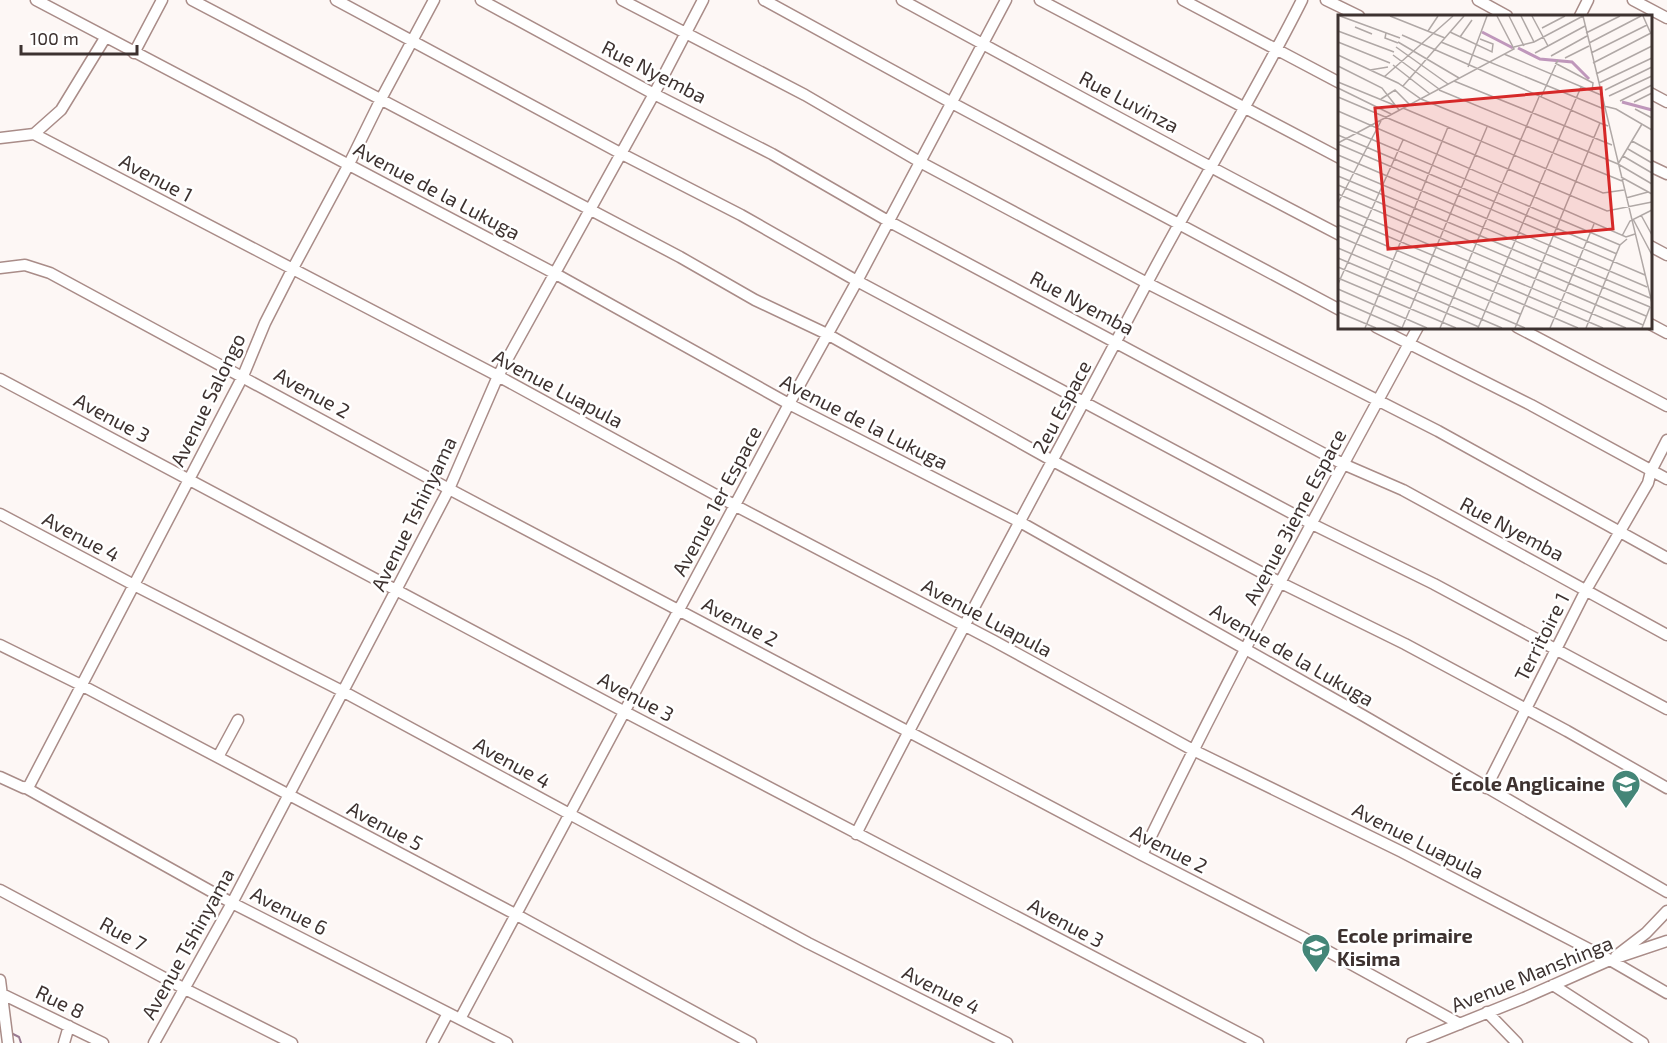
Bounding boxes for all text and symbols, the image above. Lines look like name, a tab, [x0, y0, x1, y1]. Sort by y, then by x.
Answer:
inset map	[1338, 15, 1652, 328]
scale bar	[21, 18, 136, 56]
text: 100 m	[30, 27, 79, 49]
street label: Rue Nyemba	[598, 35, 711, 108]
street label: Rue Luvinza	[1076, 65, 1183, 137]
street label: Avenue de la Lukuga	[350, 136, 525, 244]
street label: Avenue 1	[116, 148, 197, 206]
street label: Rue Nyemba	[1026, 265, 1139, 340]
street label: Avenue Salongo	[165, 329, 250, 470]
street label: Avenue Luapula	[489, 344, 628, 433]
street label: 2eu Espace	[1027, 356, 1096, 457]
street label: Avenue 2	[270, 362, 354, 423]
street label: Avenue de la Lukuga	[777, 368, 952, 474]
street label: Avenue 3	[70, 387, 155, 447]
street label: Avenue 1er Espace	[666, 421, 766, 580]
street label: Avenue 3ieme Espace	[1238, 425, 1351, 608]
street label: Avenue Tshinyama	[365, 432, 461, 595]
street label: Rue Nyemba	[1456, 491, 1569, 566]
street label: Avenue 4	[39, 506, 124, 566]
street label: Avenue Luapula	[918, 573, 1057, 662]
street label: Territoire 1	[1509, 588, 1574, 685]
street label: Avenue 2	[698, 591, 783, 651]
street label: Avenue de la Lukuga	[1206, 598, 1379, 711]
street label: Avenue 3	[594, 666, 679, 726]
street label: Avenue 4	[470, 731, 555, 793]
school or university icon: École Anglicaine	[1610, 768, 1642, 810]
place label: École Anglicaine	[1451, 771, 1605, 795]
street label: Avenue 5	[344, 795, 427, 855]
street label: Avenue Luapula	[1349, 797, 1488, 884]
street label: Avenue 2	[1127, 819, 1212, 878]
street label: Avenue Tshinyama	[136, 864, 239, 1023]
street label: Avenue 6	[247, 881, 332, 940]
street label: Avenue 3	[1024, 892, 1109, 952]
street label: Rue 7	[96, 911, 151, 956]
place label: Ecole primaire Kisima	[1337, 923, 1473, 970]
street label: Avenue Manshinga	[1447, 930, 1616, 1016]
school or university icon: Ecole primaire Kisima	[1300, 932, 1332, 974]
street label: Avenue 4	[899, 959, 984, 1019]
street label: Rue 8	[32, 979, 89, 1023]

